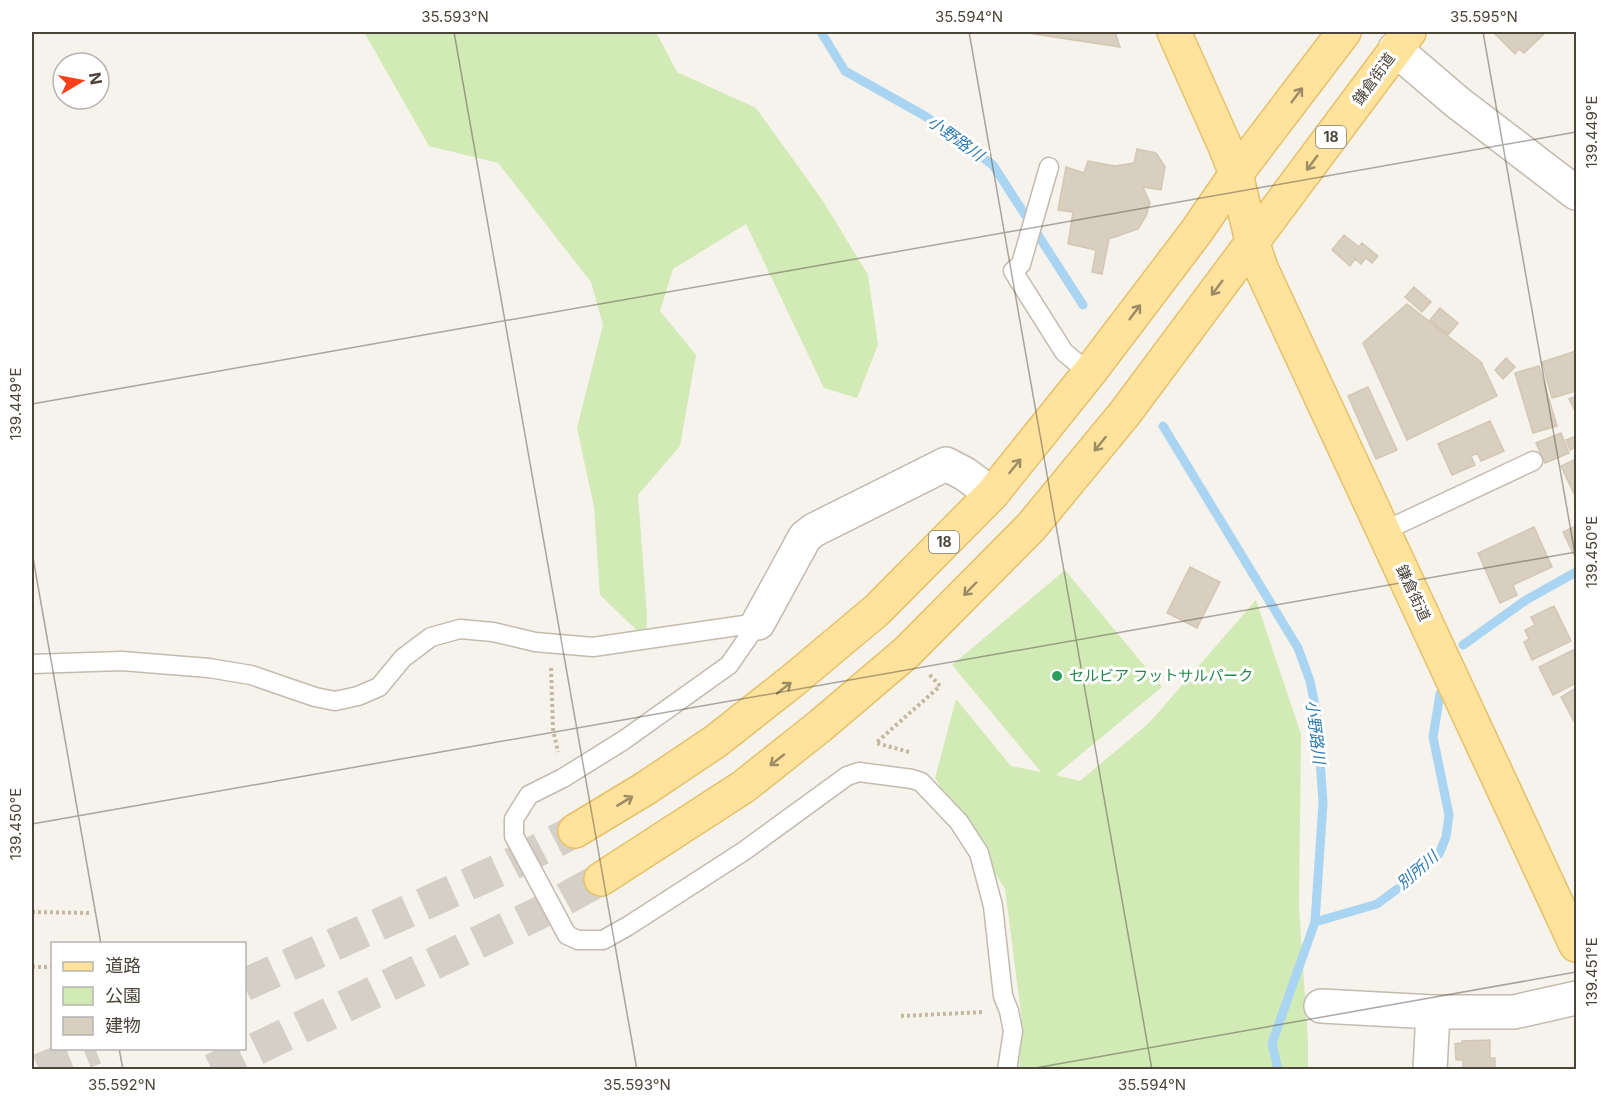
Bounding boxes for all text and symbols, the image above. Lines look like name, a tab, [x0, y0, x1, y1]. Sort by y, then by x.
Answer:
text: 35.593°N	[421, 7, 489, 26]
text: 35.594°N	[935, 7, 1003, 26]
text: 35.595°N	[1450, 7, 1518, 26]
street label: 鎌倉街道	[1348, 49, 1399, 109]
north arrow	[51, 51, 111, 111]
text: N	[85, 71, 107, 86]
one-way arrow	[1291, 87, 1303, 103]
text: 139.449°E	[1582, 95, 1601, 169]
water label: 小野路川	[924, 111, 989, 166]
road number: 18	[1316, 126, 1346, 148]
one-way arrow	[1305, 154, 1318, 170]
one-way arrow	[1211, 280, 1224, 296]
one-way arrow	[1129, 305, 1141, 321]
text: 139.449°E	[6, 367, 25, 441]
one-way arrow	[1093, 435, 1106, 451]
one-way arrow	[1008, 458, 1021, 474]
text: 139.450°E	[1582, 516, 1601, 588]
road number: 18	[929, 531, 959, 553]
street label: 鎌倉街道	[1392, 562, 1435, 624]
one-way arrow	[963, 582, 978, 597]
place label: セルビア フットサルパーク	[1069, 666, 1253, 685]
marker: セルビア フットサルパーク	[1050, 669, 1064, 683]
one-way arrow	[776, 682, 792, 695]
water label: 小野路川	[1302, 699, 1330, 767]
one-way arrow	[769, 753, 785, 766]
text: 139.450°E	[6, 788, 25, 860]
one-way arrow	[616, 794, 633, 806]
water label: 別所川	[1392, 845, 1443, 893]
text: 139.451°E	[1582, 937, 1601, 1007]
legend	[51, 942, 246, 1050]
text: 道路	[105, 955, 141, 976]
text: 公園	[105, 985, 141, 1006]
text: 建物	[105, 1015, 141, 1036]
text: 35.592°N	[88, 1075, 156, 1094]
text: 35.593°N	[603, 1075, 671, 1094]
text: 35.594°N	[1118, 1075, 1186, 1094]

